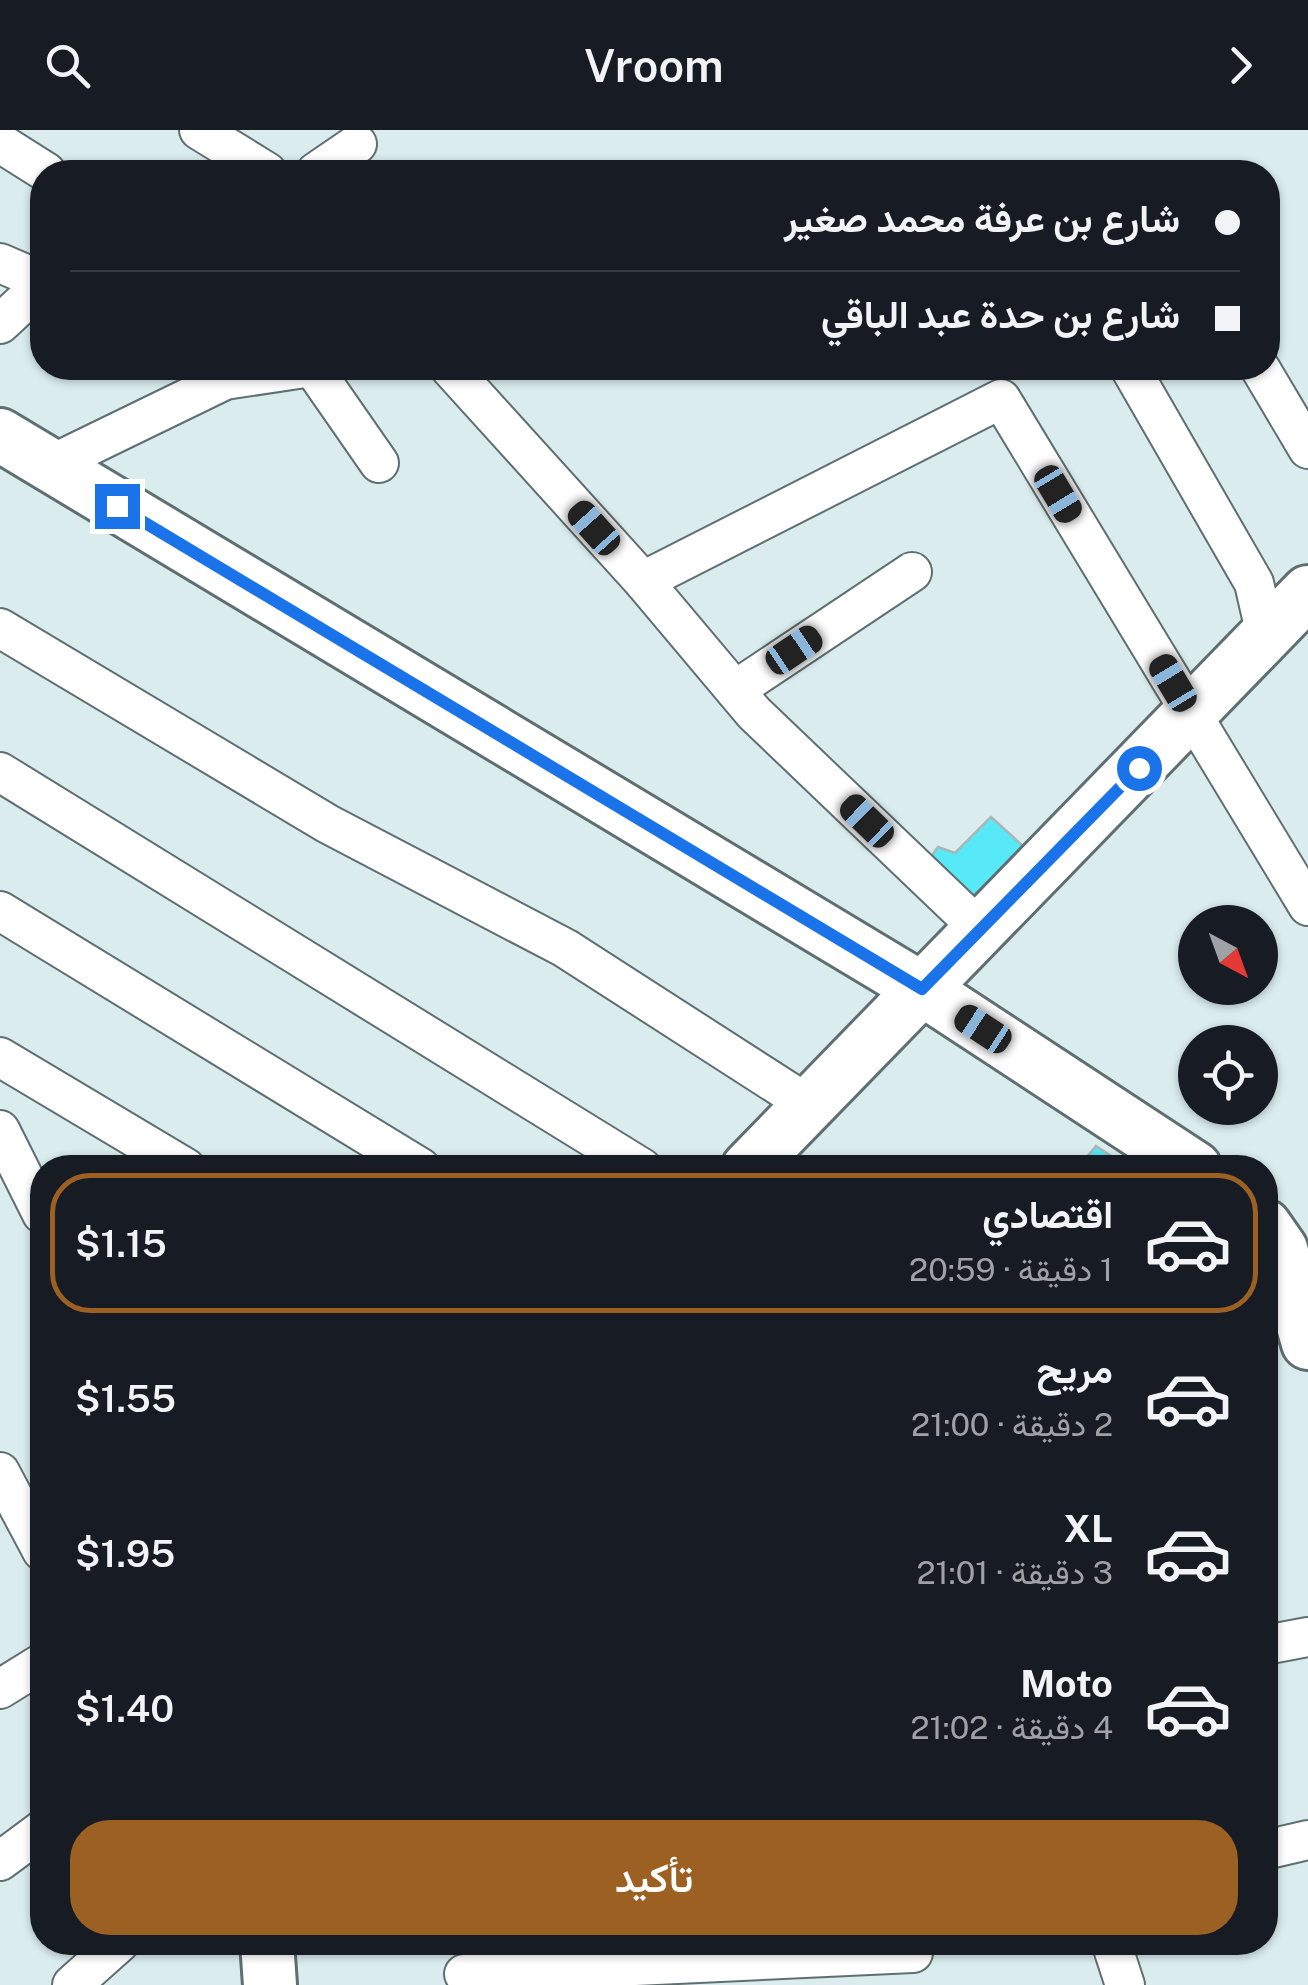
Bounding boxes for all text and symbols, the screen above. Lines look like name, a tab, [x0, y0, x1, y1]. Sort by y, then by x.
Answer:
icon: search	[40, 38, 95, 93]
icon: forward	[1213, 38, 1268, 93]
text: Vroom	[584, 39, 724, 92]
text: شارع بن عرفة محمد صغير	[784, 196, 1180, 241]
text: شارع بن حدة عبد الباقي	[821, 292, 1180, 337]
car	[1030, 461, 1086, 527]
route end	[95, 484, 140, 529]
car	[563, 496, 625, 560]
car	[761, 621, 827, 679]
car	[1145, 650, 1201, 716]
route start	[1117, 746, 1162, 791]
car	[835, 789, 899, 853]
north arrow	[1178, 905, 1278, 1005]
map controls	[1178, 905, 1278, 1125]
car	[950, 1000, 1016, 1058]
button: locate	[1178, 1025, 1278, 1125]
text: اقتصادي	[982, 1192, 1113, 1237]
icon: car	[1143, 1198, 1233, 1288]
text: $1.15	[75, 1221, 167, 1266]
text: 1 دقيقة · 20:59	[909, 1251, 1113, 1288]
text: مريح	[1037, 1347, 1113, 1392]
icon: car	[1143, 1353, 1233, 1443]
text: $1.55	[75, 1376, 176, 1421]
text: 2 دقيقة · 21:00	[911, 1406, 1113, 1443]
text: XL	[1064, 1506, 1113, 1551]
icon: car	[1143, 1508, 1233, 1598]
text: $1.95	[75, 1531, 175, 1576]
text: 3 دقيقة · 21:01	[916, 1554, 1113, 1591]
text: Moto	[1020, 1661, 1113, 1706]
icon: car	[1143, 1663, 1233, 1753]
text: $1.40	[75, 1686, 174, 1731]
text: 4 دقيقة · 21:02	[910, 1709, 1113, 1746]
button: تأكيد	[70, 1820, 1238, 1935]

